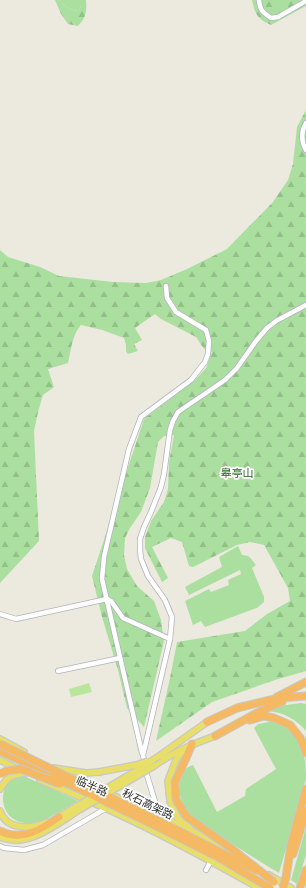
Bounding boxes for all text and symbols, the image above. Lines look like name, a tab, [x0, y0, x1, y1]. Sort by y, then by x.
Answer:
park label: 皋亭山	[221, 467, 254, 480]
street label: 临半路	[74, 774, 110, 799]
street label: 秋石高架路	[120, 787, 175, 822]

